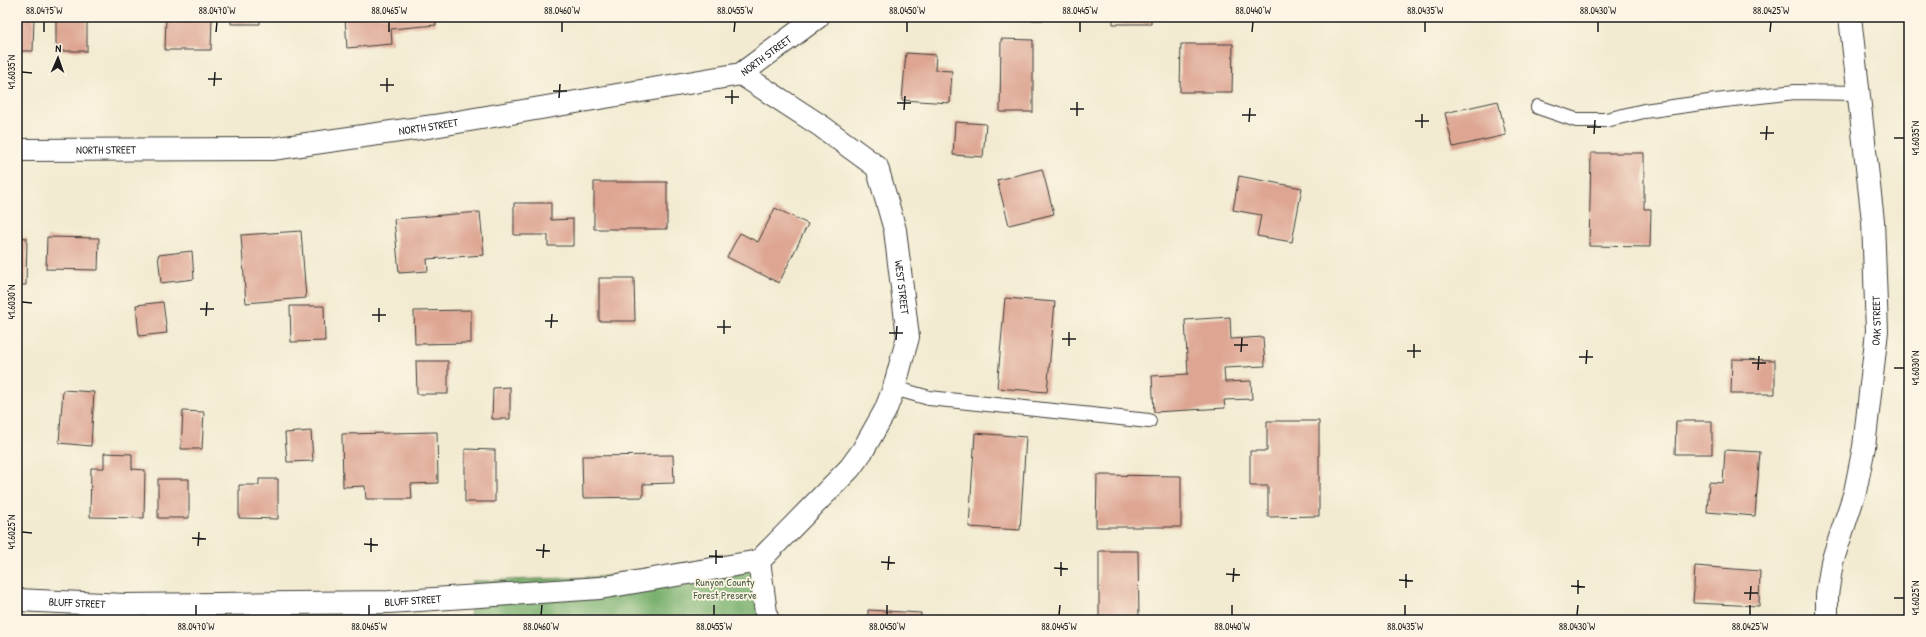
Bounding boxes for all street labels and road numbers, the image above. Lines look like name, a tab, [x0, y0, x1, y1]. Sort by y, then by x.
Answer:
street label: NORTH STREET	[738, 32, 795, 79]
street label: NORTH STREET	[398, 115, 460, 138]
street label: NORTH STREET	[76, 143, 137, 157]
street label: WEST STREET	[892, 259, 912, 316]
street label: OAK STREET	[1868, 295, 1884, 346]
street label: BLUFF STREET	[384, 592, 442, 609]
street label: BLUFF STREET	[48, 594, 106, 611]

